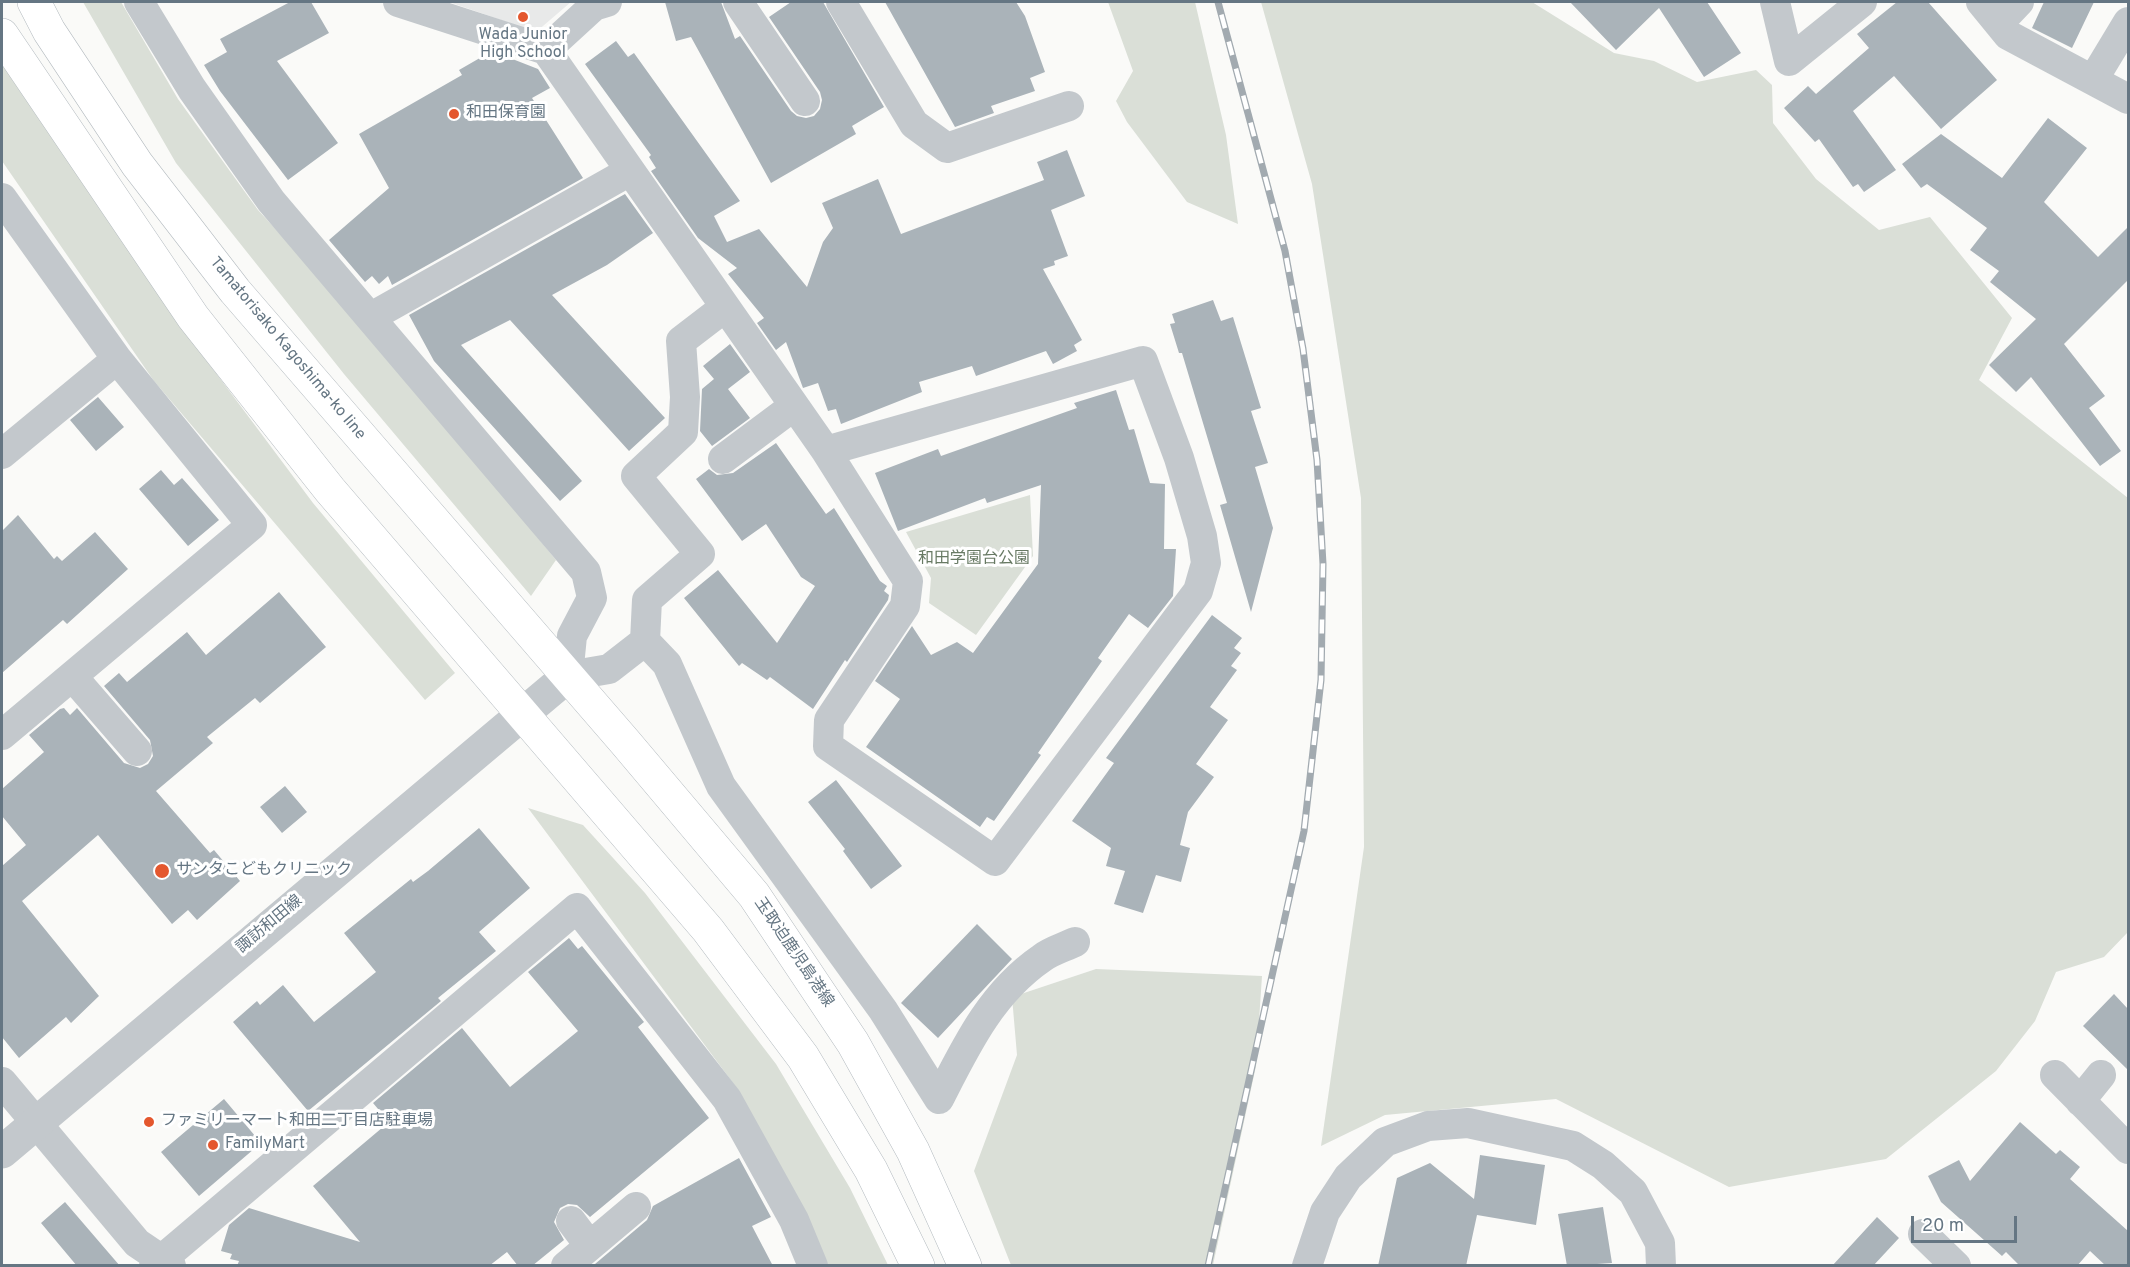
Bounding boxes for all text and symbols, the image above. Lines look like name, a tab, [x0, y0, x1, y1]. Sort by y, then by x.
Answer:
marker: Wada Junior High School	[516, 10, 530, 24]
place label: Wada Junior High School	[479, 26, 567, 64]
place label: 和田保育園	[466, 104, 546, 124]
marker: 和田保育園	[447, 107, 461, 121]
street label: Tamatorisako Kagoshima-ko line	[205, 254, 369, 444]
park label: 和田学園台公園	[918, 550, 1030, 570]
place label: サンタこどもクリニック	[176, 861, 352, 881]
marker: サンタこどもクリニック	[153, 862, 171, 880]
street label: 諏訪和田線	[233, 892, 307, 958]
street label: 玉取迫鹿児島港線	[749, 895, 837, 1011]
place label: ファミリーマート和田二丁目店駐車場	[161, 1112, 433, 1132]
marker: ファミリーマート和田二丁目店駐車場	[142, 1115, 156, 1129]
place label: FamilyMart	[225, 1135, 305, 1155]
marker: FamilyMart	[206, 1138, 220, 1152]
scale bar	[1914, 1204, 2020, 1242]
text: 20 m	[1922, 1215, 1964, 1238]

